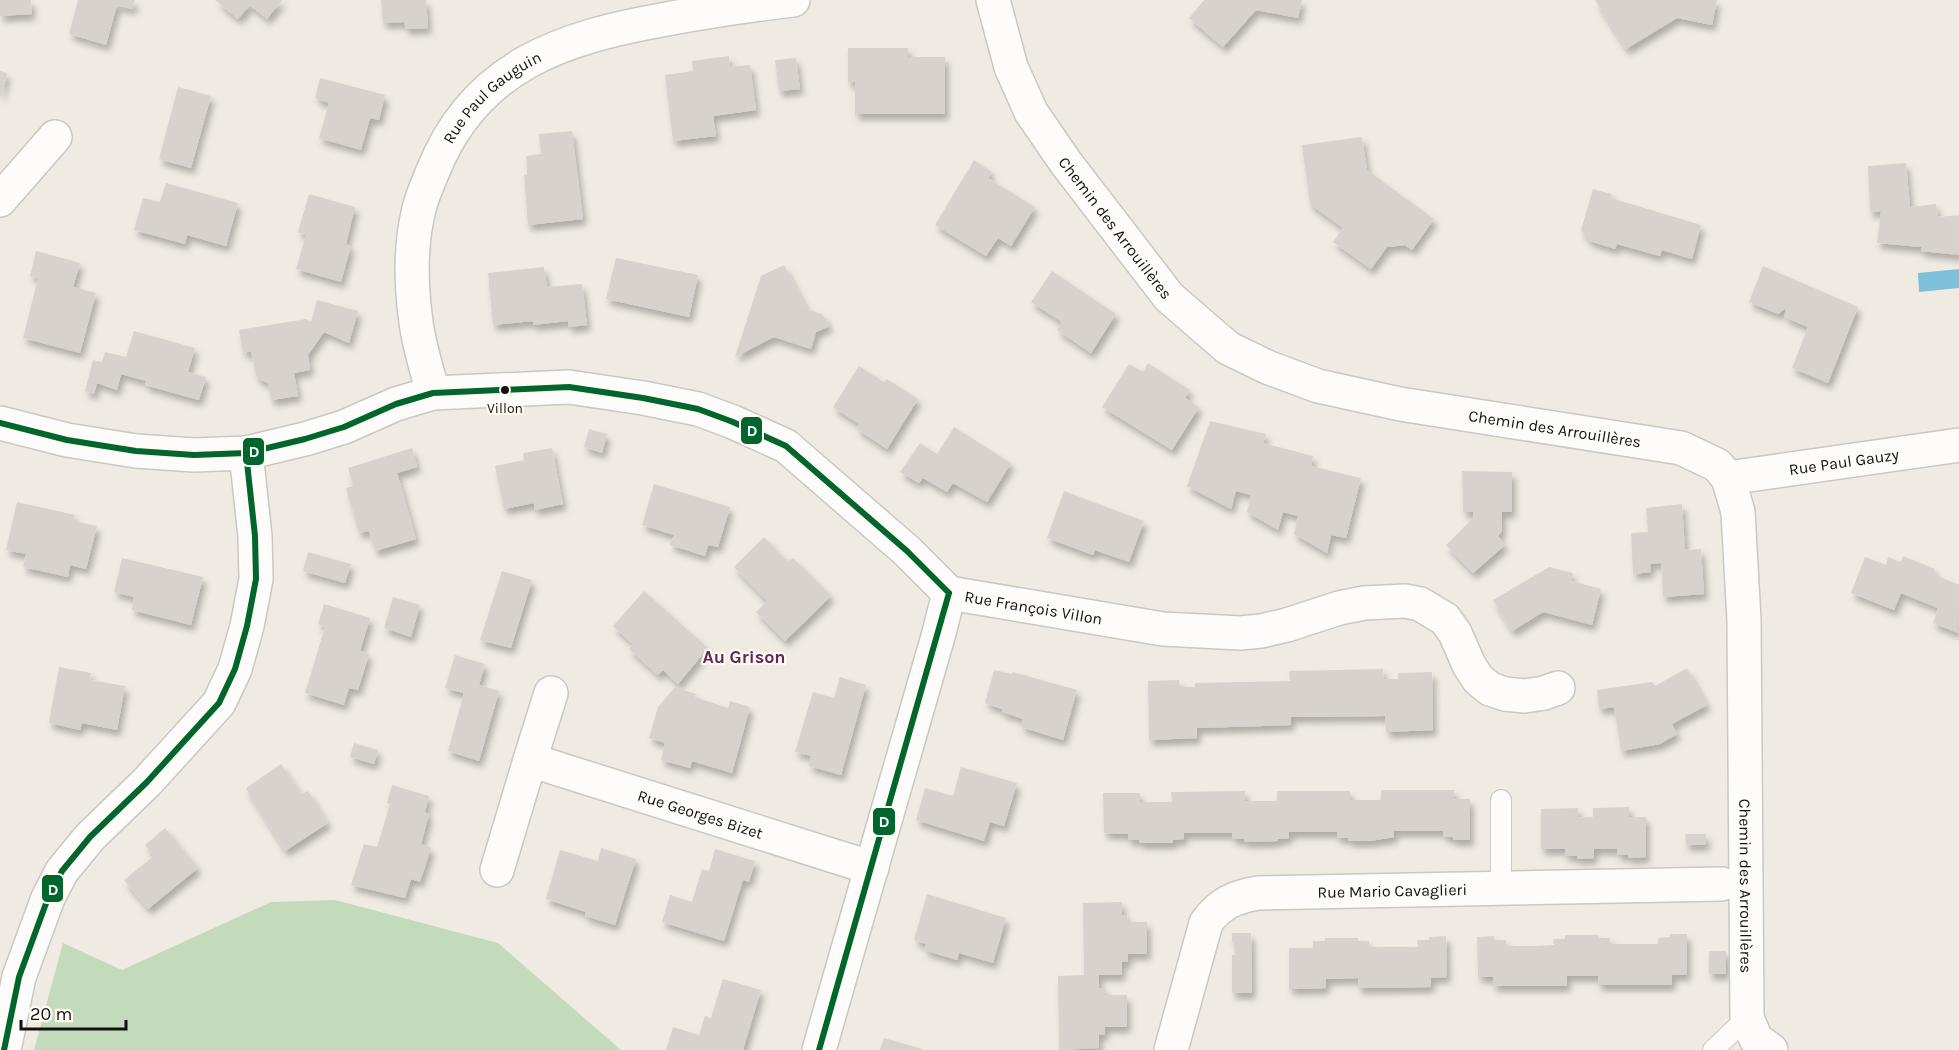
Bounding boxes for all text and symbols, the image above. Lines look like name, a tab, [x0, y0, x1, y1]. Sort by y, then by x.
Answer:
street label: Rue Paul Gauguin	[439, 47, 544, 147]
street label: Chemin des Arrouillères	[1055, 153, 1176, 303]
marker: Villon	[499, 384, 511, 396]
place label: Villon	[487, 400, 523, 417]
street label: Chemin des Arrouillères	[1467, 406, 1642, 452]
line badge: D	[740, 416, 763, 445]
text: D	[747, 421, 758, 440]
line badge: D	[242, 437, 265, 466]
text: D	[249, 442, 260, 461]
street label: Rue Paul Gauzy	[1788, 445, 1901, 479]
street label: Rue François Villon	[963, 587, 1104, 629]
district label: Au Grison	[702, 646, 786, 668]
street label: Rue Georges Bizet	[635, 786, 765, 843]
street label: Chemin des Arrouillères	[1735, 799, 1756, 973]
line badge: D	[872, 807, 896, 836]
text: D	[879, 812, 890, 831]
line badge: D	[41, 874, 64, 903]
text: D	[48, 880, 59, 899]
street label: Rue Mario Cavaglieri	[1317, 880, 1467, 902]
scale bar	[21, 993, 126, 1031]
text: 20 m	[30, 1003, 72, 1025]

